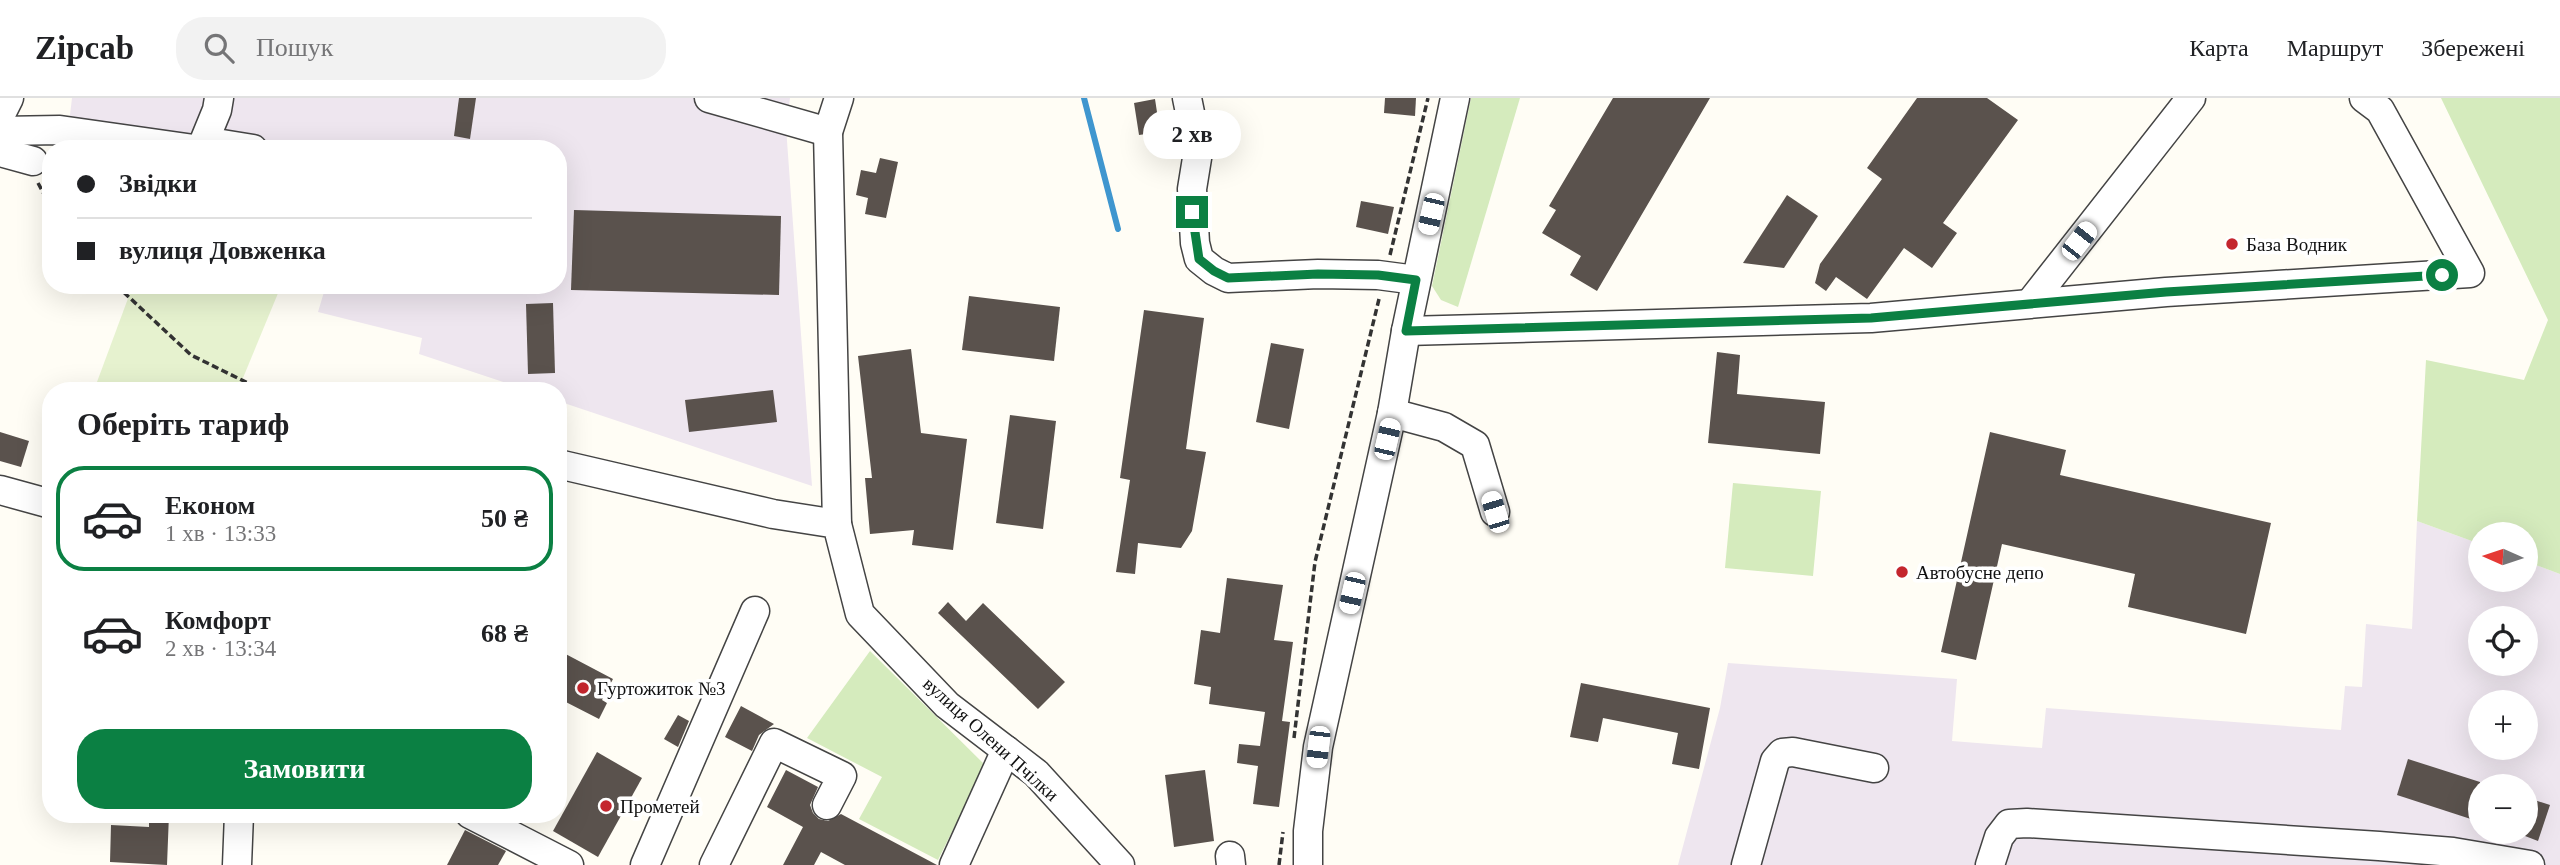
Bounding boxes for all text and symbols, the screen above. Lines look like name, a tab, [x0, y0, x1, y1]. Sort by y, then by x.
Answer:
search box	[176, 17, 666, 80]
icon: search	[200, 29, 238, 67]
text: Zipcab	[35, 30, 134, 66]
text: Пошук	[256, 33, 333, 62]
text: Карта	[2189, 35, 2249, 61]
text: Маршрут	[2287, 35, 2383, 61]
text: Збережені	[2421, 35, 2525, 61]
callout: 2 хв	[1143, 110, 1241, 159]
text: 2 хв	[1171, 122, 1213, 147]
text: Звідки	[119, 169, 197, 198]
car	[1417, 191, 1446, 237]
route end	[1176, 196, 1208, 228]
car	[2058, 218, 2101, 264]
place label: База Водник	[2246, 234, 2348, 255]
text: вулиця Довженка	[119, 236, 326, 265]
marker: База Водник	[2224, 236, 2240, 252]
route start	[2426, 259, 2458, 291]
text: Оберіть тариф	[77, 406, 289, 442]
car	[1373, 416, 1402, 462]
icon: car	[81, 487, 144, 550]
car	[1479, 489, 1512, 535]
text: Економ	[165, 491, 255, 520]
text: 50 ₴	[481, 504, 528, 533]
text: 1 хв · 13:33	[165, 521, 276, 546]
north arrow	[2468, 522, 2538, 592]
map controls	[2468, 522, 2538, 844]
place label: Автобусне депо	[1916, 562, 2044, 583]
marker: Автобусне депо	[1894, 564, 1910, 580]
car	[1338, 570, 1367, 616]
icon: car	[81, 602, 144, 665]
text: Комфорт	[165, 606, 271, 635]
button: locate	[2468, 606, 2538, 676]
text: 68 ₴	[481, 619, 528, 648]
text: 2 хв · 13:34	[165, 636, 276, 661]
street label: вулиця Олени Пчілки	[919, 673, 1063, 805]
place label: Гуртожиток №3	[597, 678, 726, 699]
marker: Гуртожиток №3	[575, 680, 591, 696]
button: +	[2468, 690, 2538, 760]
car	[1306, 725, 1331, 769]
button: Замовити	[77, 729, 532, 809]
button: −	[2468, 774, 2538, 844]
place label: Прометей	[620, 796, 700, 817]
marker: Прометей	[598, 798, 614, 814]

